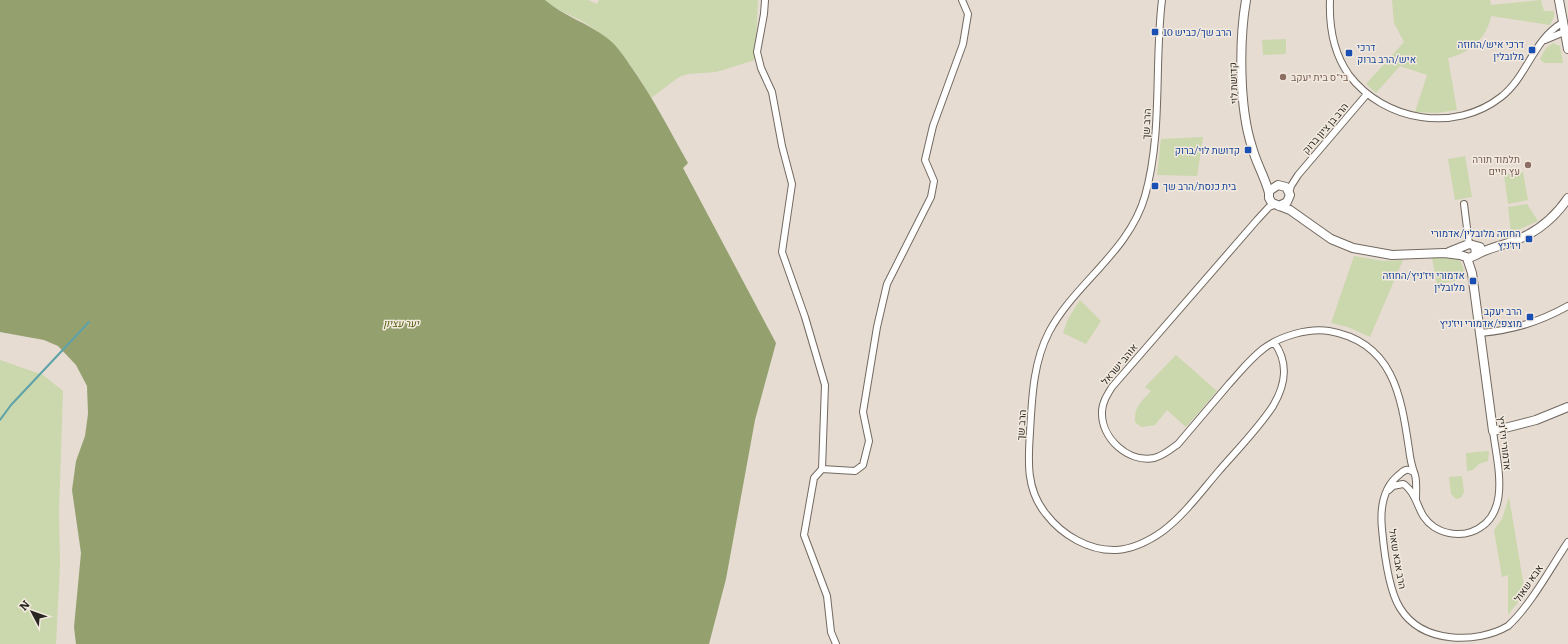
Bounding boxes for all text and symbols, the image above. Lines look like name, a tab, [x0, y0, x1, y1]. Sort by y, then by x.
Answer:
place label: הרב שך/כביש 10	[1163, 24, 1232, 39]
marker: הרב שך/כביש 10	[1150, 27, 1160, 37]
place label: דרכי איש/החוזה מלובלין	[1458, 36, 1524, 63]
place label: דרכי איש/הרב ברוק	[1357, 39, 1416, 66]
marker: דרכי איש/החוזה מלובלין	[1527, 45, 1537, 55]
marker: דרכי איש/הרב ברוק	[1344, 48, 1354, 58]
street label: קדושת לוי	[1224, 62, 1241, 104]
place label: בי"ס בית יעקב	[1291, 69, 1349, 84]
marker: בי"ס בית יעקב	[1278, 72, 1288, 82]
street label: הרב בן ציון ברוק	[1298, 99, 1351, 157]
street label: הרב שך	[1137, 108, 1154, 140]
place label: קדושת לוי/ברוק	[1175, 142, 1240, 157]
marker: קדושת לוי/ברוק	[1243, 145, 1253, 155]
place label: תלמוד תורה עץ חיים	[1472, 151, 1520, 178]
marker: תלמוד תורה עץ חיים	[1523, 160, 1533, 170]
place label: בית כנסת/הרב שך	[1163, 178, 1237, 193]
marker: בית כנסת/הרב שך	[1150, 181, 1160, 191]
place label: החוזה מלובלין/אדמורי ויז׳ניץ	[1431, 225, 1521, 252]
marker: החוזה מלובלין/אדמורי ויז׳ניץ	[1524, 234, 1534, 244]
place label: אדמורי ויז׳ניץ/החוזה מלובלין	[1382, 267, 1465, 294]
marker: אדמורי ויז׳ניץ/החוזה מלובלין	[1468, 276, 1478, 286]
place label: הרב יעקב מוצפי/אדמורי ויז׳ניץ	[1440, 303, 1522, 330]
marker: הרב יעקב מוצפי/אדמורי ויז׳ניץ	[1525, 312, 1535, 322]
park label: יער עציון	[383, 315, 420, 330]
street label: אוהב ישראל	[1097, 340, 1140, 388]
street label: הרב שך	[1012, 409, 1029, 441]
street label: אדמורי ויז'ניץ	[1495, 415, 1516, 471]
street label: הרב אבא שאול	[1386, 528, 1411, 590]
street label: אבא שאול	[1509, 561, 1546, 605]
north arrow	[12, 592, 52, 632]
text: N	[15, 596, 33, 614]

